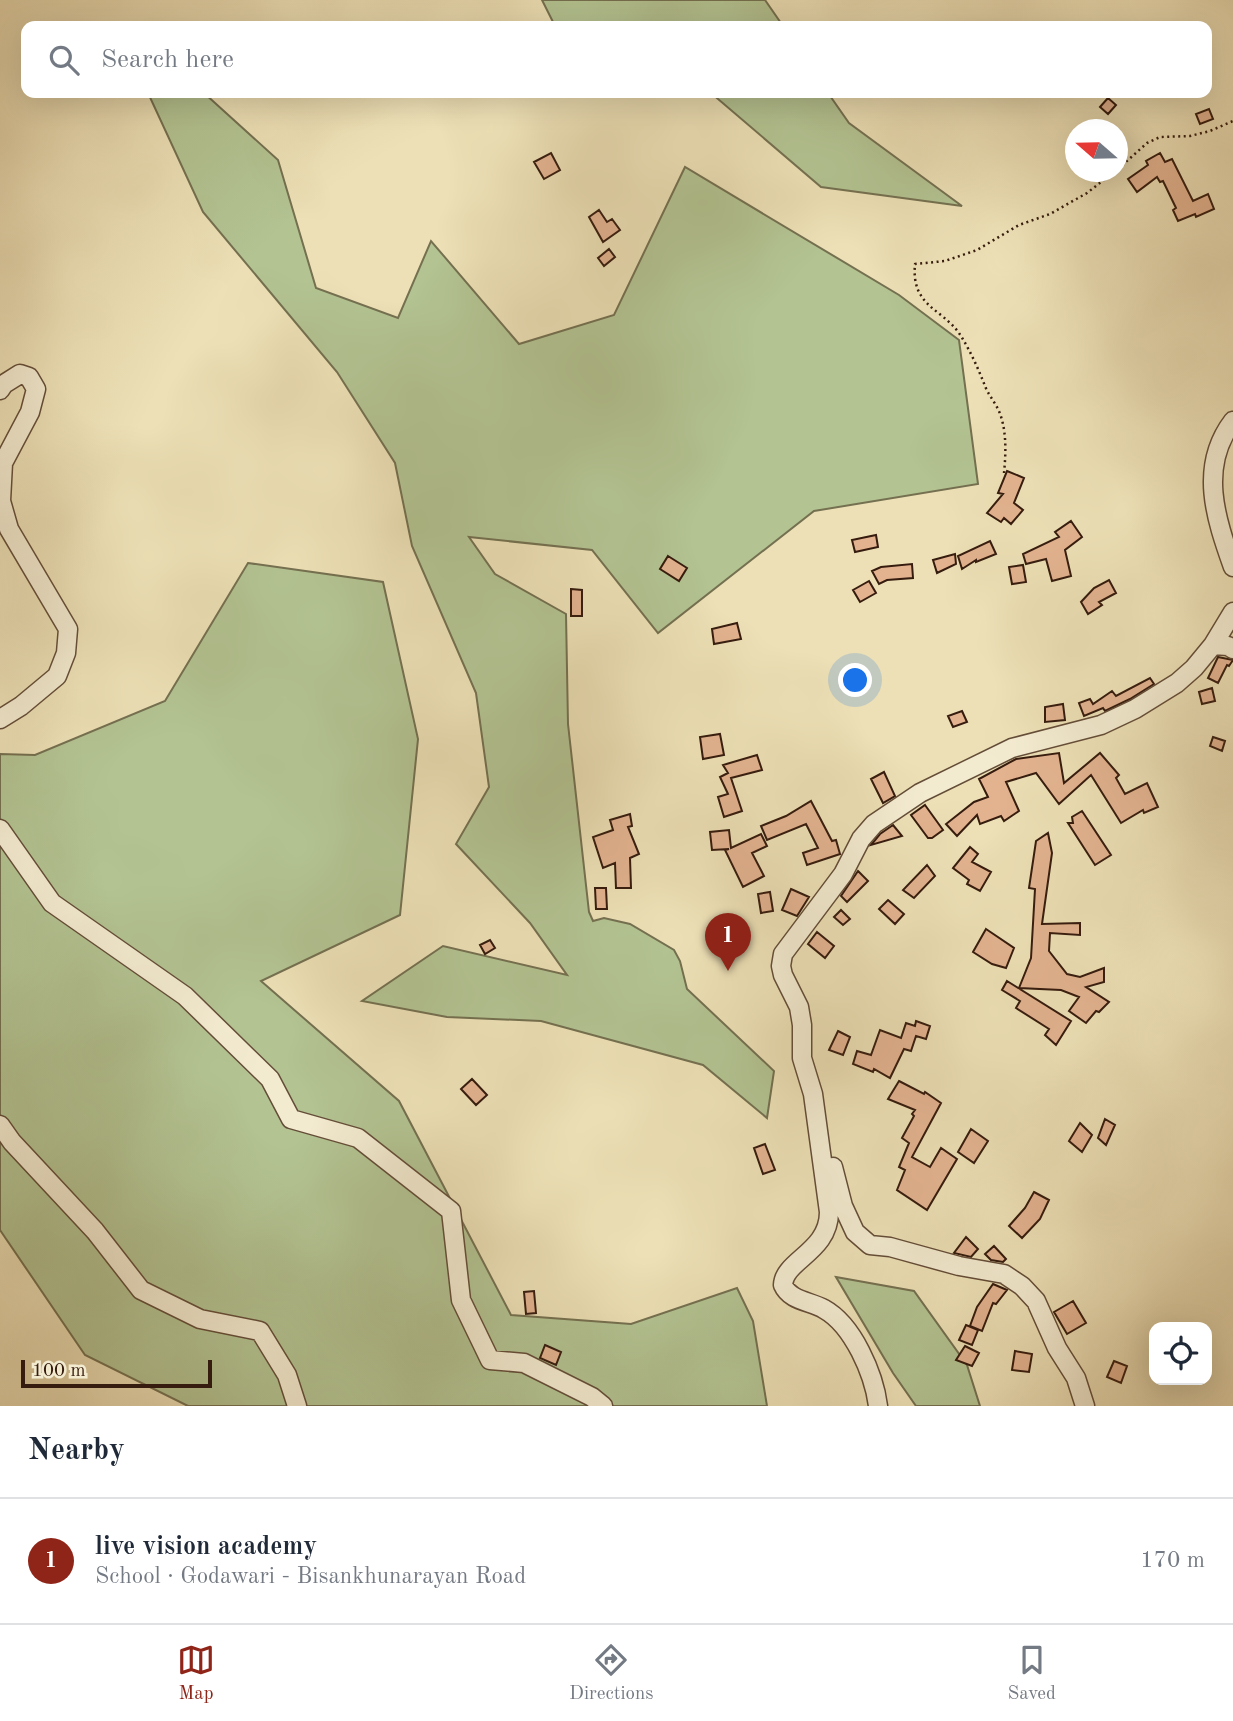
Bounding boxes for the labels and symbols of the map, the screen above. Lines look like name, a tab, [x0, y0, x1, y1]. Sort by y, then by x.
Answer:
north arrow	[1065, 119, 1128, 182]
your location	[838, 663, 872, 697]
pin: 1	[705, 913, 751, 971]
scale bar	[21, 1357, 212, 1389]

